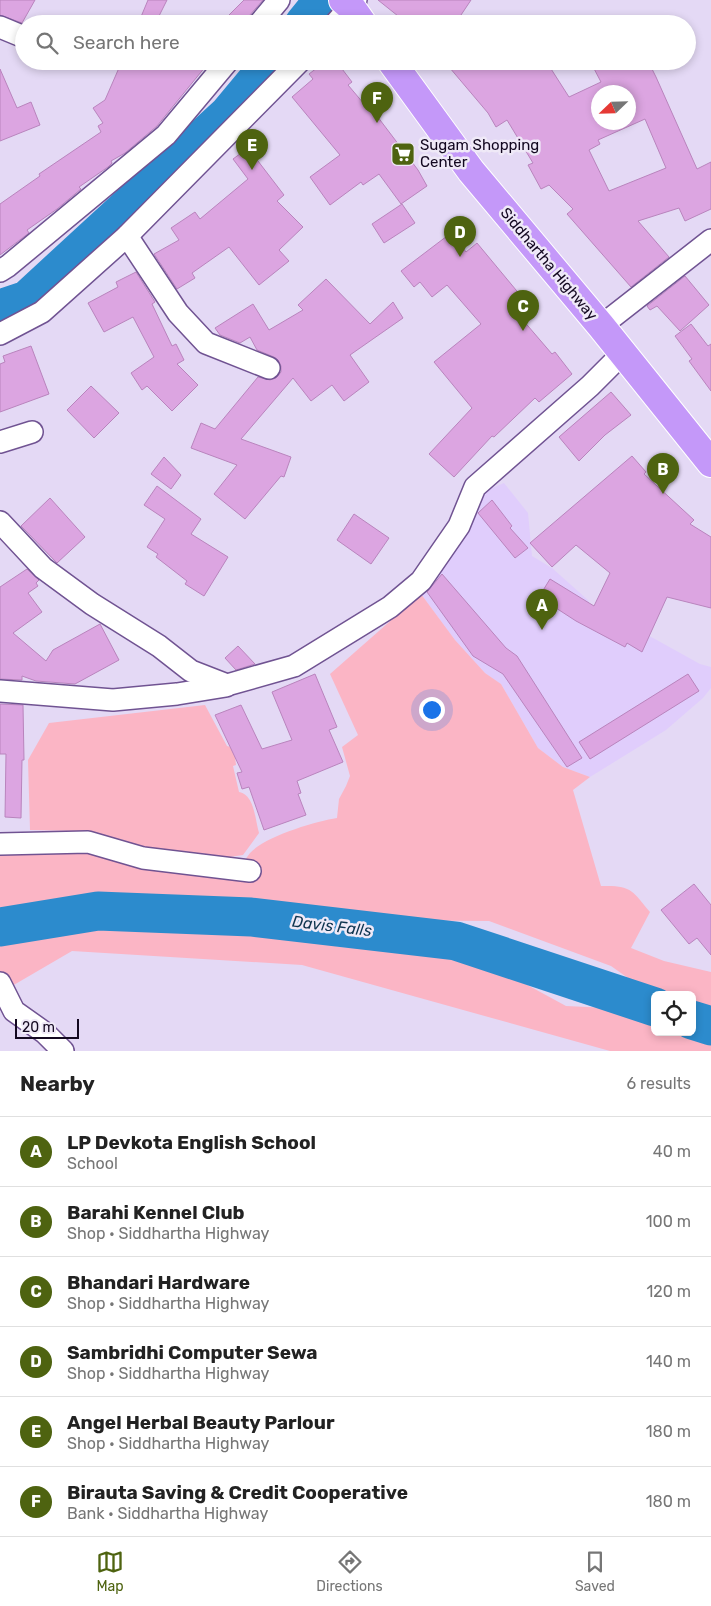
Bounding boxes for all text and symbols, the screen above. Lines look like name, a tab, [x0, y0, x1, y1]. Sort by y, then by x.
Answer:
search box	[15, 15, 696, 70]
icon: search	[33, 29, 61, 57]
text: Search here	[73, 31, 180, 54]
pin: F	[361, 82, 393, 123]
north arrow	[591, 85, 636, 130]
pin: E	[236, 129, 268, 170]
place label: Sugam Shopping Center	[420, 136, 539, 171]
supermarket icon: Sugam Shopping Center	[390, 141, 416, 167]
street label: Siddhartha Highway	[497, 204, 601, 324]
pin: D	[444, 216, 476, 257]
pin: C	[507, 290, 539, 331]
pin: B	[647, 453, 679, 494]
pin: A	[526, 589, 558, 630]
your location	[419, 697, 445, 723]
water label: Davis Falls	[291, 912, 373, 940]
map controls	[651, 991, 696, 1036]
button: locate	[651, 991, 696, 1036]
scale bar	[15, 1016, 79, 1039]
text: 20 m	[22, 1019, 55, 1036]
text: Nearby	[20, 1071, 95, 1096]
text: 6 results	[626, 1074, 691, 1093]
text: LP Devkota English School	[67, 1131, 316, 1154]
text: A	[30, 1142, 42, 1161]
text: 40 m	[653, 1142, 691, 1161]
text: School	[67, 1154, 118, 1173]
text: Barahi Kennel Club	[67, 1201, 245, 1224]
text: B	[30, 1212, 42, 1231]
text: 100 m	[646, 1212, 691, 1231]
text: Shop · Siddhartha Highway	[67, 1224, 269, 1243]
text: Bhandari Hardware	[67, 1271, 250, 1294]
text: C	[30, 1282, 42, 1301]
text: 120 m	[646, 1282, 691, 1301]
text: Shop · Siddhartha Highway	[67, 1294, 269, 1313]
text: Sambridhi Computer Sewa	[67, 1341, 317, 1364]
text: D	[30, 1352, 42, 1371]
text: 140 m	[646, 1352, 691, 1371]
text: Shop · Siddhartha Highway	[67, 1364, 269, 1383]
text: Angel Herbal Beauty Parlour	[67, 1411, 335, 1434]
text: E	[31, 1422, 41, 1441]
text: 180 m	[646, 1422, 691, 1441]
text: Shop · Siddhartha Highway	[67, 1434, 269, 1453]
text: Birauta Saving & Credit Cooperative	[67, 1481, 408, 1504]
text: F	[31, 1492, 41, 1511]
text: 180 m	[646, 1492, 691, 1511]
text: Bank · Siddhartha Highway	[67, 1504, 268, 1523]
tab: Map	[96, 1548, 124, 1595]
tab: Directions	[316, 1548, 383, 1595]
tab: Saved	[575, 1548, 615, 1595]

